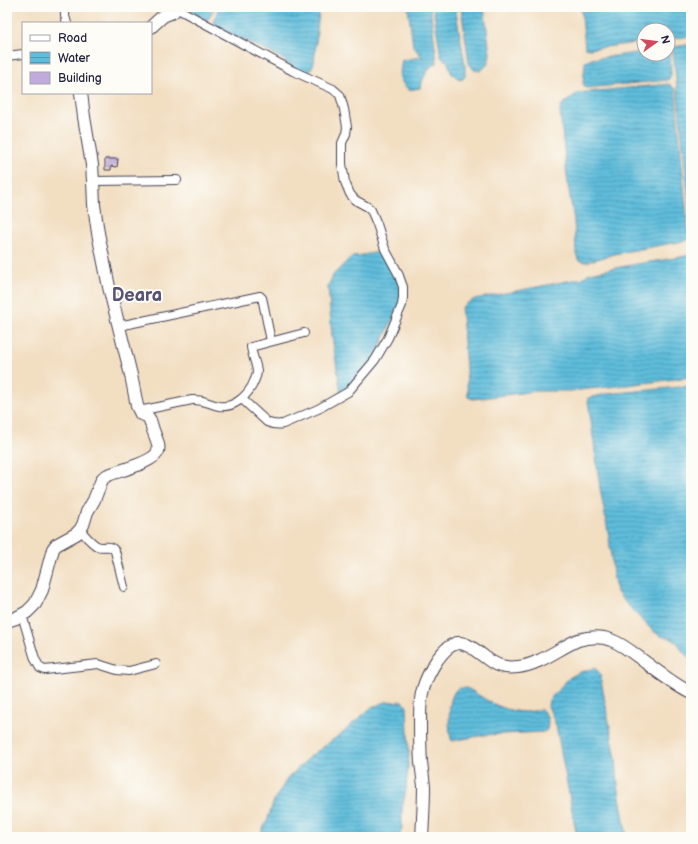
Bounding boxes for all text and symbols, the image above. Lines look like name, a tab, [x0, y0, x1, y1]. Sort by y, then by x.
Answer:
legend	[22, 22, 152, 94]
north arrow	[636, 22, 676, 62]
text: Road	[58, 31, 87, 46]
text: N	[658, 34, 673, 45]
text: Water	[58, 51, 90, 66]
text: Building	[58, 71, 102, 86]
district label: Deara	[112, 285, 162, 306]

